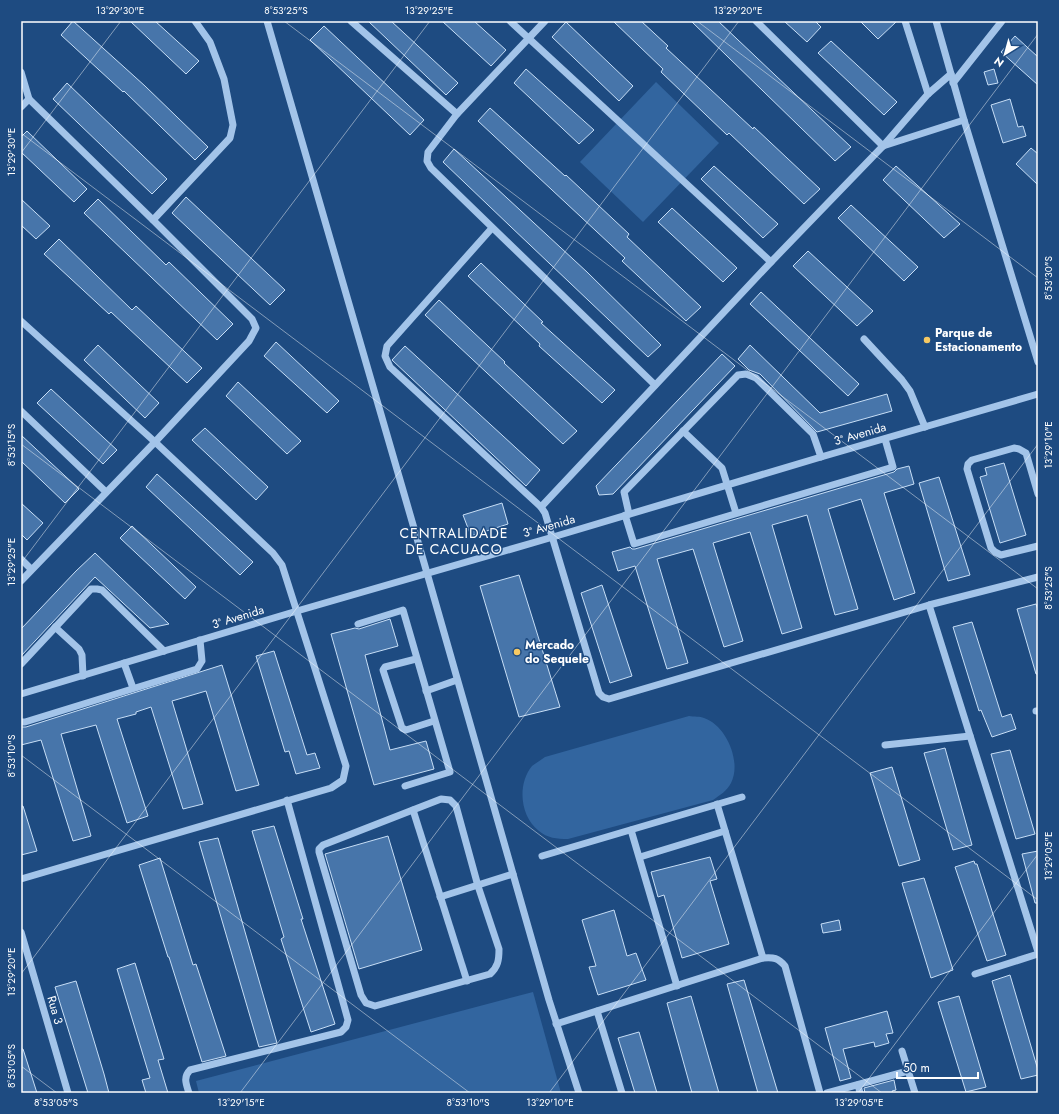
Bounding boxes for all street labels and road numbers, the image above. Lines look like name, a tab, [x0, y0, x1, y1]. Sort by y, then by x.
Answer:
street label: 3ª Avenida	[832, 418, 888, 450]
street label: 3ª Avenida	[521, 510, 577, 542]
street label: 3ª Avenida	[210, 600, 266, 633]
street label: Rua 3	[42, 994, 68, 1027]

